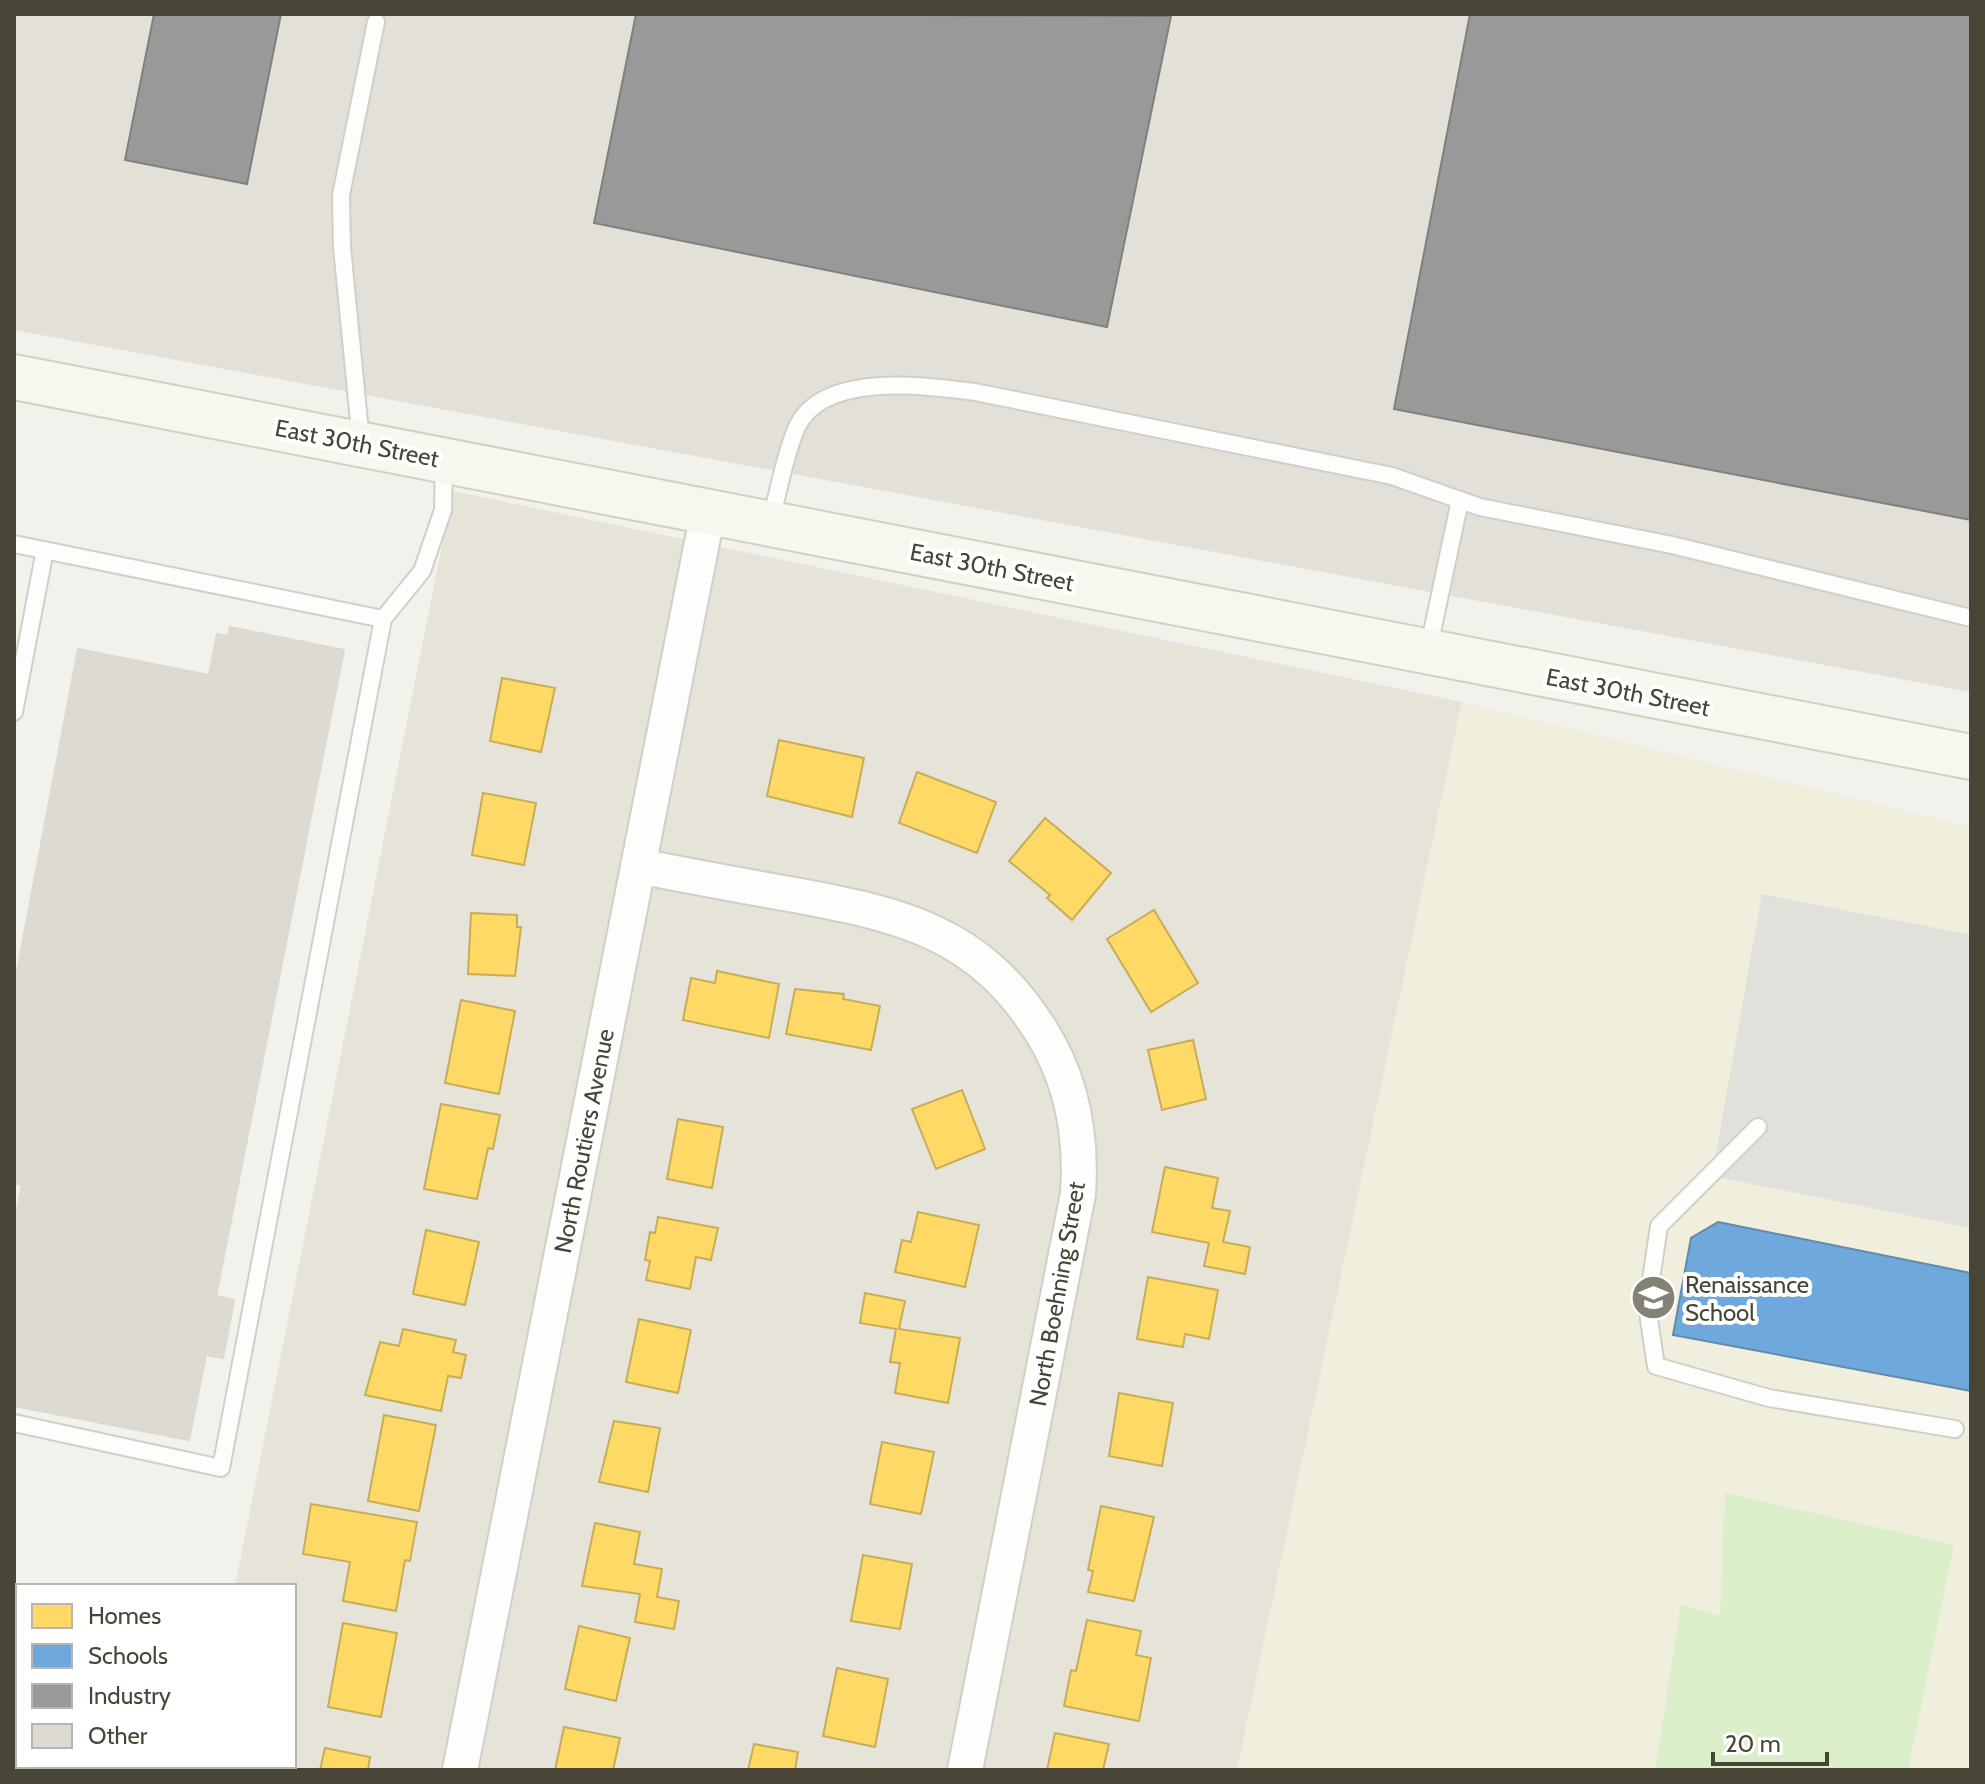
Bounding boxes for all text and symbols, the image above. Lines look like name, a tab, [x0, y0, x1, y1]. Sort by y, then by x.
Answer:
street label: East 30th Street	[273, 413, 441, 473]
street label: East 30th Street	[908, 537, 1076, 597]
street label: East 30th Street	[1544, 662, 1712, 722]
street label: North Routiers Avenue	[548, 1026, 620, 1256]
street label: North Boehning Street	[1023, 1179, 1091, 1409]
place label: Renaissance School	[1685, 1270, 1809, 1327]
school or university icon: Renaissance School	[1630, 1274, 1678, 1322]
legend	[16, 1584, 296, 1768]
text: Homes	[88, 1601, 161, 1630]
text: Schools	[88, 1641, 168, 1670]
text: Industry	[88, 1681, 171, 1710]
scale bar	[1713, 1716, 1827, 1766]
text: Other	[88, 1721, 148, 1750]
text: 20 m	[1725, 1729, 1781, 1758]

